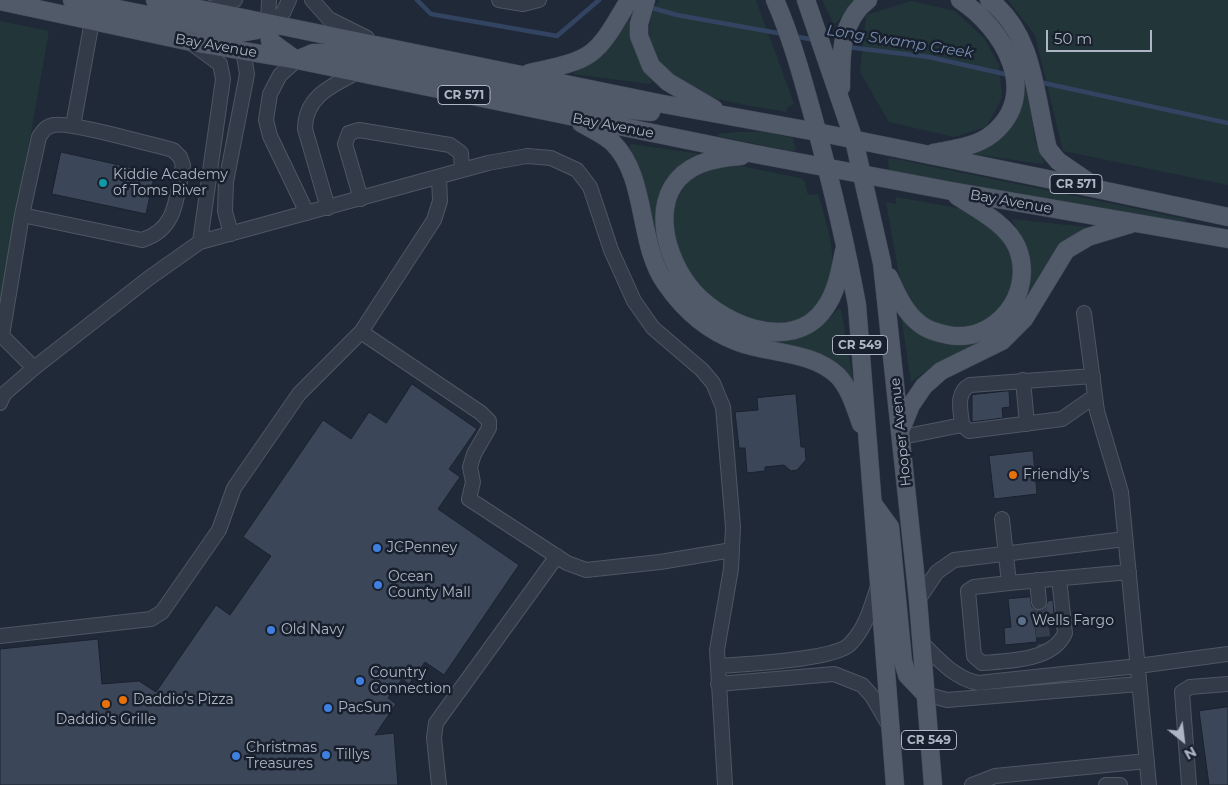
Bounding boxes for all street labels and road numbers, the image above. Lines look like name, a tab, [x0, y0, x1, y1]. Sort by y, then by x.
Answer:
street label: Bay Avenue	[174, 31, 258, 61]
road number: CR 571	[438, 86, 490, 104]
street label: Bay Avenue	[571, 110, 655, 142]
road number: CR 571	[1050, 174, 1102, 193]
street label: Bay Avenue	[969, 187, 1053, 217]
road number: CR 549	[832, 336, 888, 354]
street label: Hooper Avenue	[887, 377, 915, 487]
road number: CR 549	[902, 730, 956, 750]

